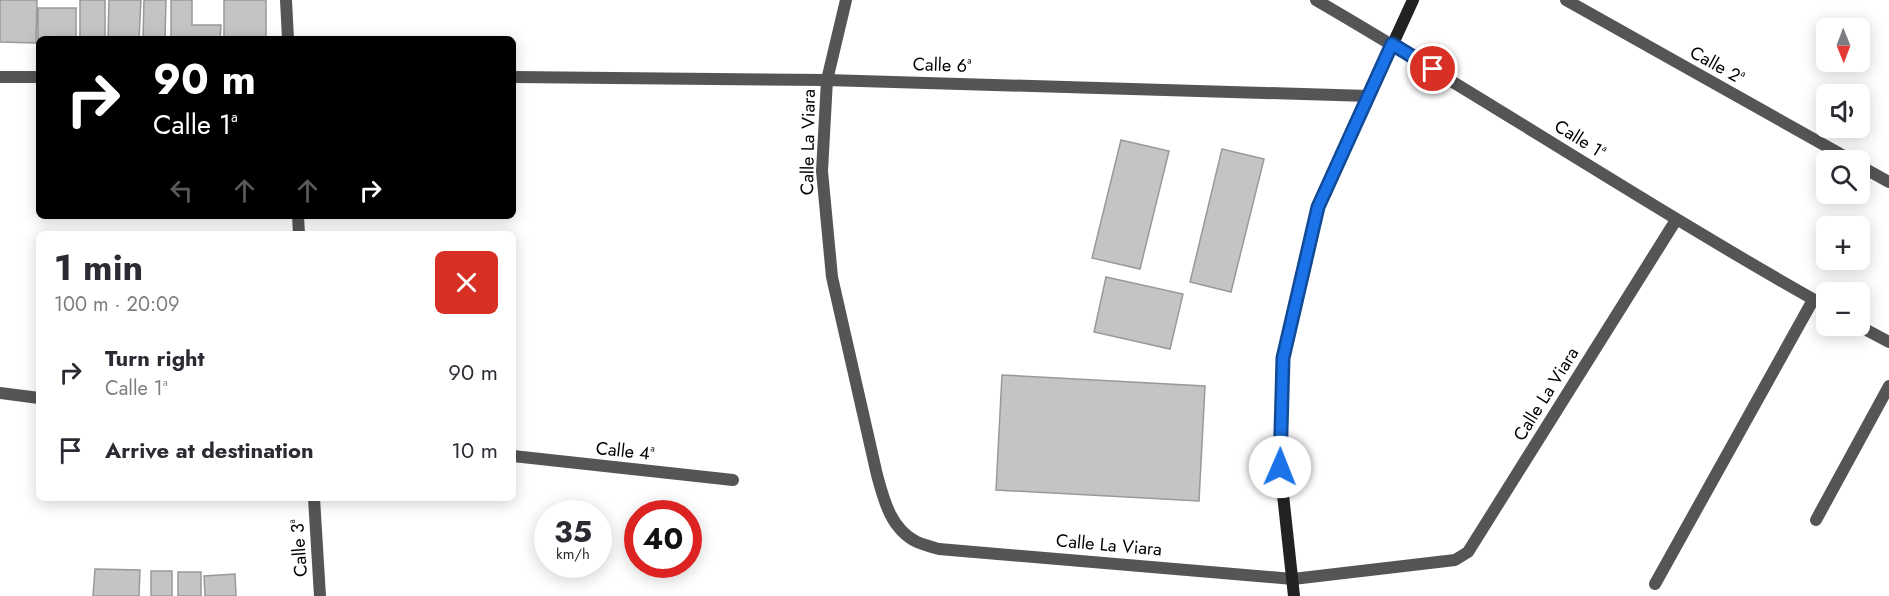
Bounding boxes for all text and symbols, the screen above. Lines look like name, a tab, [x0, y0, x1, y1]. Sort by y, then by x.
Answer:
north arrow	[1816, 18, 1870, 72]
map controls	[1816, 18, 1870, 336]
street label: Calle 2ª	[1685, 39, 1749, 91]
pin	[1407, 43, 1458, 94]
text: 90 m	[153, 49, 256, 110]
street label: Calle 6ª	[912, 51, 972, 79]
icon: arrive	[1416, 52, 1449, 85]
icon: right	[54, 60, 132, 138]
button: sound	[1816, 84, 1870, 138]
street label: Calle La Viara	[794, 89, 822, 195]
text: Calle 1ª	[153, 105, 237, 144]
street label: Calle 1ª	[1549, 113, 1611, 165]
button: search	[1816, 150, 1870, 204]
icon: left	[165, 174, 198, 207]
icon: ahead	[228, 174, 261, 207]
icon: ahead	[291, 174, 324, 207]
icon: right	[354, 174, 387, 207]
button: +	[1816, 216, 1870, 270]
text: 1 min	[54, 241, 143, 293]
button: close	[435, 251, 498, 314]
button: −	[1816, 282, 1870, 336]
text: 100 m · 20:09	[54, 290, 180, 319]
text: Turn right	[105, 342, 205, 374]
street label: Calle La Viara	[1507, 342, 1585, 446]
icon: right	[54, 356, 87, 389]
text: 90 m	[448, 356, 498, 388]
text: Calle 1ª	[105, 374, 168, 403]
icon: arrive	[54, 434, 87, 467]
text: Arrive at destination	[105, 434, 314, 466]
text: 10 m	[451, 434, 498, 466]
street label: Calle 4ª	[594, 435, 656, 467]
position arrow	[1248, 435, 1312, 499]
speed limit sign: 40	[624, 500, 702, 578]
text: 35	[554, 510, 592, 553]
street label: Calle 3ª	[284, 518, 314, 578]
street label: Calle La Viara	[1055, 527, 1163, 563]
text: km/h	[556, 543, 590, 565]

